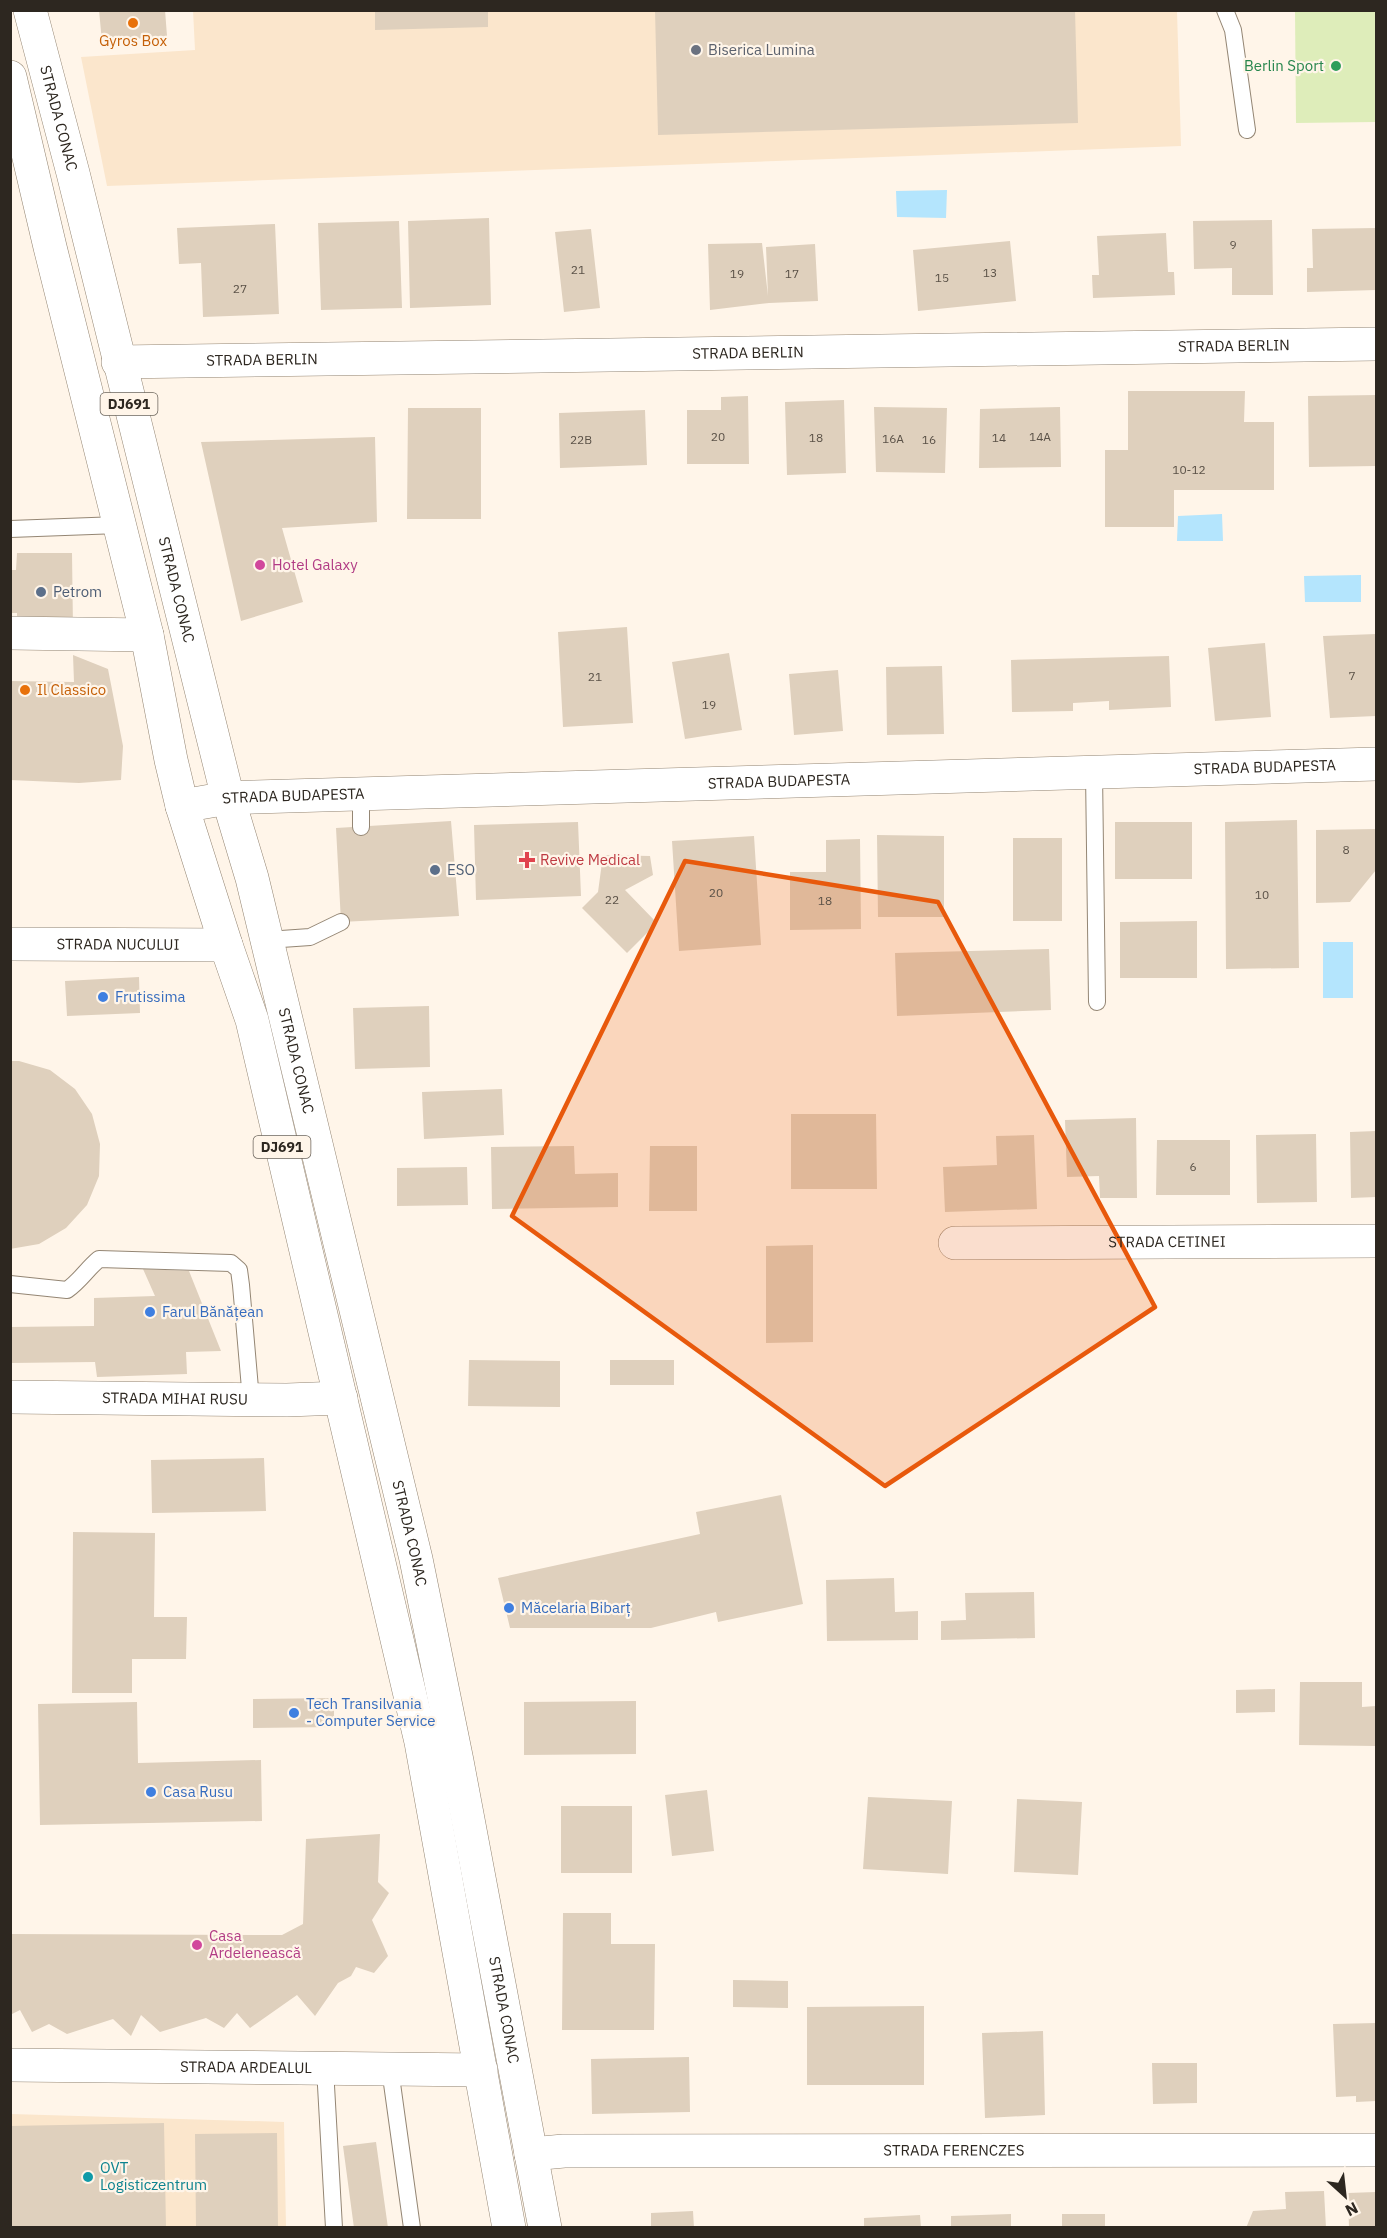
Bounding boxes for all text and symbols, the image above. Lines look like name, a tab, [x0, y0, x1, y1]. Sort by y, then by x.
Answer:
marker: Gyros Box	[126, 16, 140, 30]
place label: Gyros Box	[99, 31, 167, 50]
place label: Biserica Lumina	[708, 40, 815, 59]
marker: Biserica Lumina	[689, 43, 703, 57]
place label: Berlin Sport	[1244, 56, 1324, 75]
marker: Berlin Sport	[1329, 59, 1343, 73]
street label: STRADA CONAC	[36, 63, 82, 173]
house number: 9	[1229, 237, 1237, 252]
house number: 21	[571, 262, 585, 277]
house number: 13	[983, 265, 997, 280]
house number: 19	[730, 266, 744, 281]
house number: 17	[785, 266, 799, 281]
house number: 15	[935, 270, 949, 285]
house number: 27	[233, 281, 247, 296]
street label: STRADA BERLIN	[1178, 335, 1290, 356]
street label: STRADA BERLIN	[692, 342, 804, 363]
street label: STRADA BERLIN	[206, 349, 318, 370]
road number: DJ691	[100, 393, 158, 415]
house number: 20	[711, 429, 725, 444]
house number: 14A	[1029, 429, 1051, 444]
house number: 18	[809, 430, 823, 445]
house number: 14	[992, 430, 1006, 445]
house number: 16A	[882, 431, 904, 446]
house number: 22B	[570, 432, 592, 447]
house number: 16	[922, 432, 936, 447]
house number: 10-12	[1172, 462, 1206, 477]
street label: STRADA CONAC	[155, 535, 199, 645]
place label: Hotel Galaxy	[272, 555, 358, 574]
marker: Hotel Galaxy	[253, 558, 267, 572]
place label: Petrom	[53, 582, 102, 601]
marker: Petrom	[34, 585, 48, 599]
house number: 7	[1348, 668, 1356, 683]
house number: 21	[588, 669, 602, 684]
place label: Il Classico	[37, 680, 106, 699]
marker: Il Classico	[18, 683, 32, 697]
house number: 19	[702, 697, 716, 712]
street label: STRADA BUDAPESTA	[1193, 755, 1337, 778]
street label: STRADA BUDAPESTA	[708, 769, 851, 793]
street label: STRADA BUDAPESTA	[220, 784, 365, 808]
house number: 8	[1342, 842, 1350, 857]
place label: Revive Medical	[540, 850, 640, 869]
marker: Revive Medical	[518, 851, 536, 869]
place label: ESO	[447, 860, 475, 879]
marker: ESO	[428, 863, 442, 877]
house number: 20	[709, 885, 723, 900]
house number: 10	[1255, 887, 1269, 902]
house number: 22	[605, 892, 619, 907]
house number: 18	[818, 893, 832, 908]
street label: STRADA NUCULUI	[56, 934, 180, 954]
place label: Frutissima	[115, 987, 186, 1006]
marker: Frutissima	[96, 990, 110, 1004]
street label: STRADA CONAC	[275, 1006, 318, 1116]
road number: DJ691	[254, 1136, 310, 1158]
house number: 6	[1189, 1159, 1197, 1174]
street label: STRADA CETINEI	[1108, 1232, 1226, 1251]
place label: Farul Bănățean	[162, 1302, 264, 1321]
marker: Farul Bănățean	[143, 1305, 157, 1319]
street label: STRADA MIHAI RUSU	[102, 1388, 248, 1409]
street label: STRADA CONAC	[388, 1478, 431, 1588]
place label: Măcelaria Bibarț	[521, 1598, 631, 1617]
marker: Măcelaria Bibarț	[502, 1601, 516, 1615]
place label: Tech Transilvania - Computer Service	[306, 1694, 435, 1730]
marker: Tech Transilvania - Computer Service	[287, 1706, 301, 1720]
place label: Casa Rusu	[163, 1782, 233, 1801]
marker: Casa Rusu	[144, 1785, 158, 1799]
place label: Casa Ardelenească	[209, 1926, 301, 1962]
marker: Casa Ardelenească	[190, 1938, 204, 1952]
street label: STRADA CONAC	[485, 1955, 524, 2065]
street label: STRADA ARDEALUL	[180, 2057, 313, 2077]
street label: STRADA FERENCZES	[883, 2140, 1024, 2160]
place label: OVT Logisticzentrum	[100, 2158, 207, 2194]
north arrow	[1315, 2166, 1375, 2226]
marker: OVT Logisticzentrum	[81, 2170, 95, 2184]
text: N	[1342, 2198, 1362, 2221]

